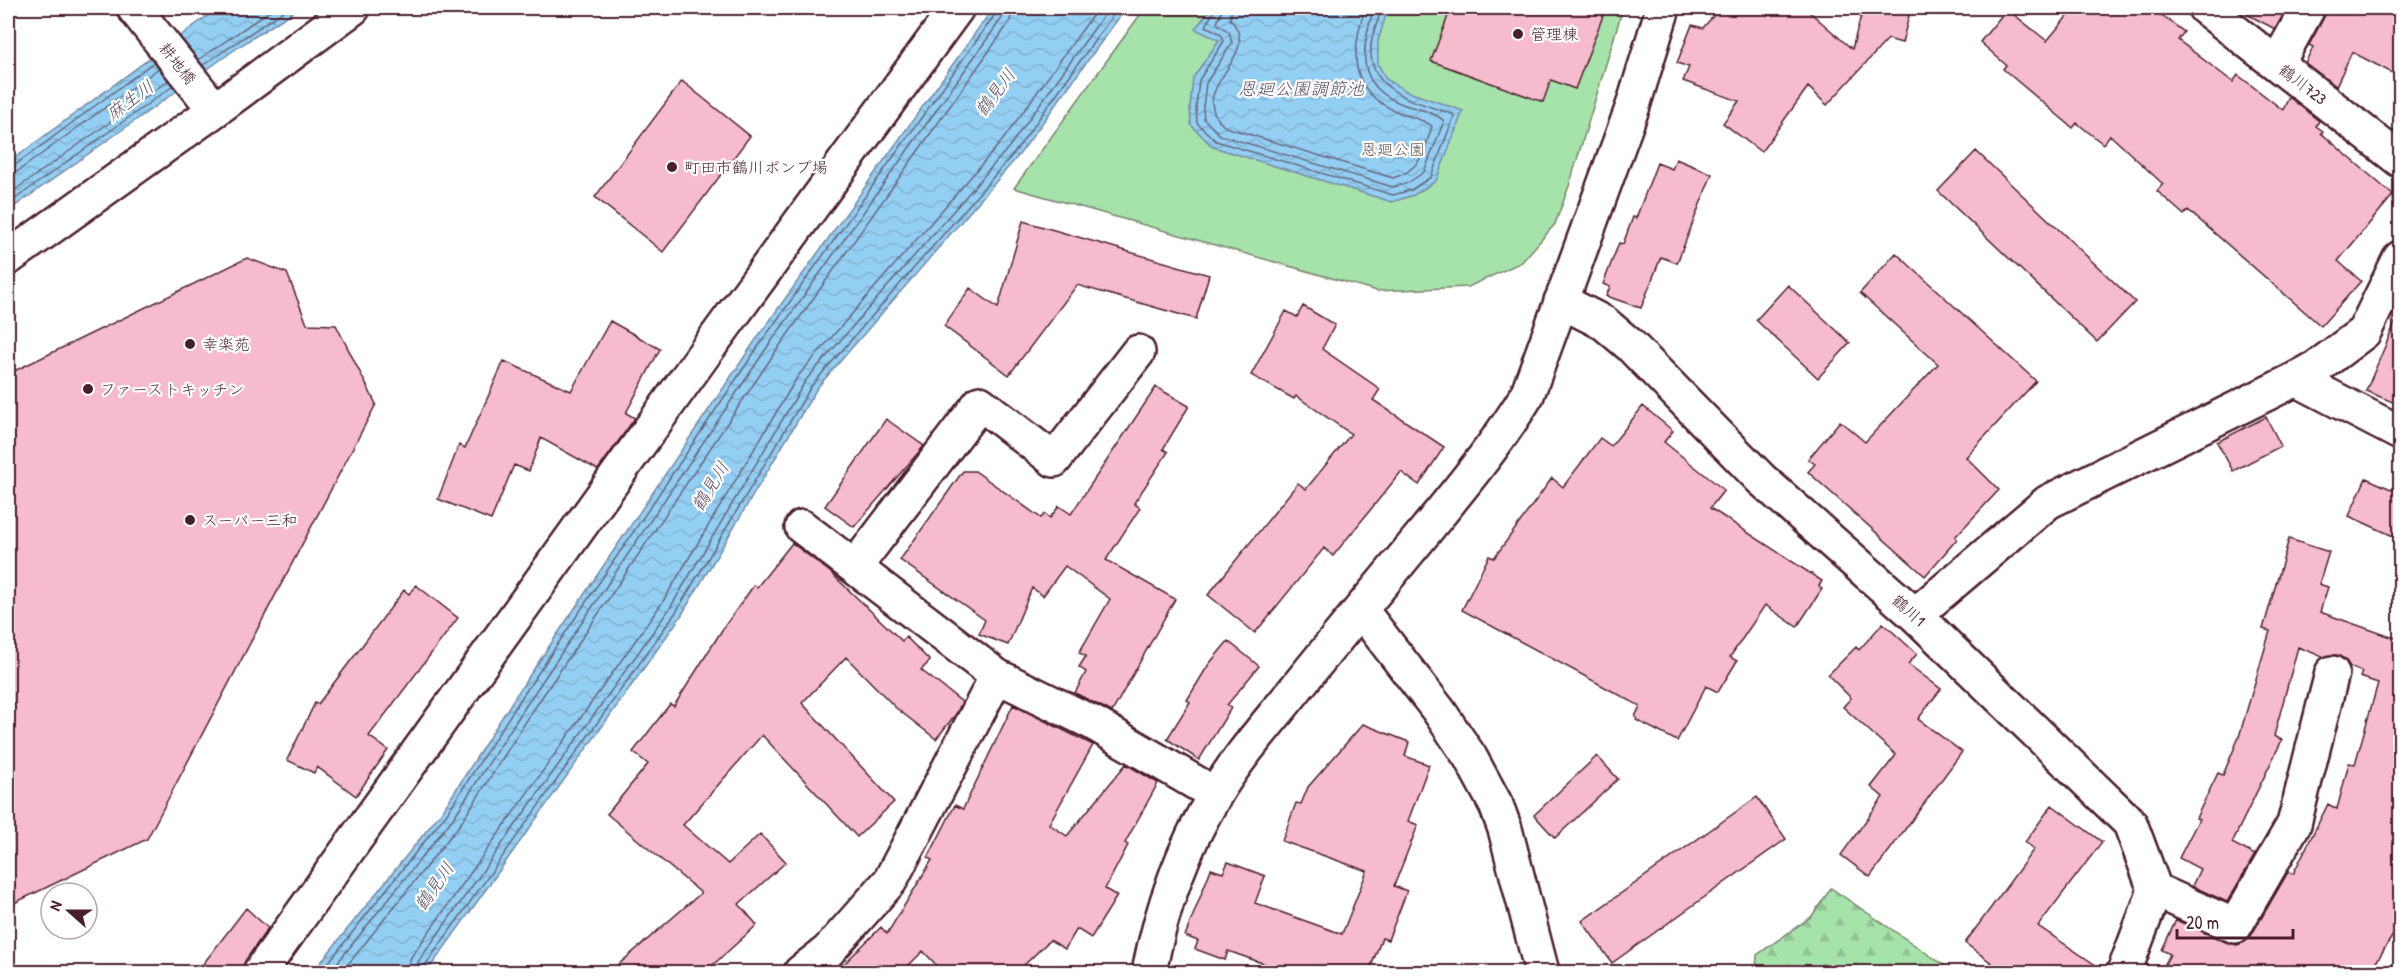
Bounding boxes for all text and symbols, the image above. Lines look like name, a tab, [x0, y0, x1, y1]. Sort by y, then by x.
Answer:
place label: 管理棟	[1530, 23, 1578, 45]
marker: 管理棟	[1511, 27, 1525, 41]
street label: 耕地橋	[155, 37, 201, 89]
street label: 鶴川723	[2275, 59, 2331, 109]
water label: 鶴見川	[969, 63, 1021, 121]
water label: 麻生川	[101, 74, 159, 126]
water label: 恩廻公園調節池	[1238, 76, 1365, 101]
park label: 恩廻公園	[1361, 138, 1425, 160]
place label: 町田市鶴川ポンプ場	[684, 156, 828, 178]
marker: 町田市鶴川ポンプ場	[665, 160, 679, 174]
place label: 幸楽苑	[202, 333, 250, 355]
marker: 幸楽苑	[183, 337, 197, 351]
place label: ファーストキッチン	[100, 378, 244, 400]
marker: ファーストキッチン	[81, 382, 95, 396]
water label: 鶴見川	[685, 456, 735, 516]
place label: スーパー三和	[202, 509, 297, 531]
marker: スーパー三和	[183, 513, 197, 527]
street label: 鶴川1	[1888, 589, 1931, 631]
water label: 鶴見川	[408, 857, 460, 915]
north arrow	[39, 881, 99, 941]
text: N	[43, 897, 67, 914]
scale bar	[2177, 902, 2292, 940]
text: 20 m	[2186, 910, 2219, 935]

